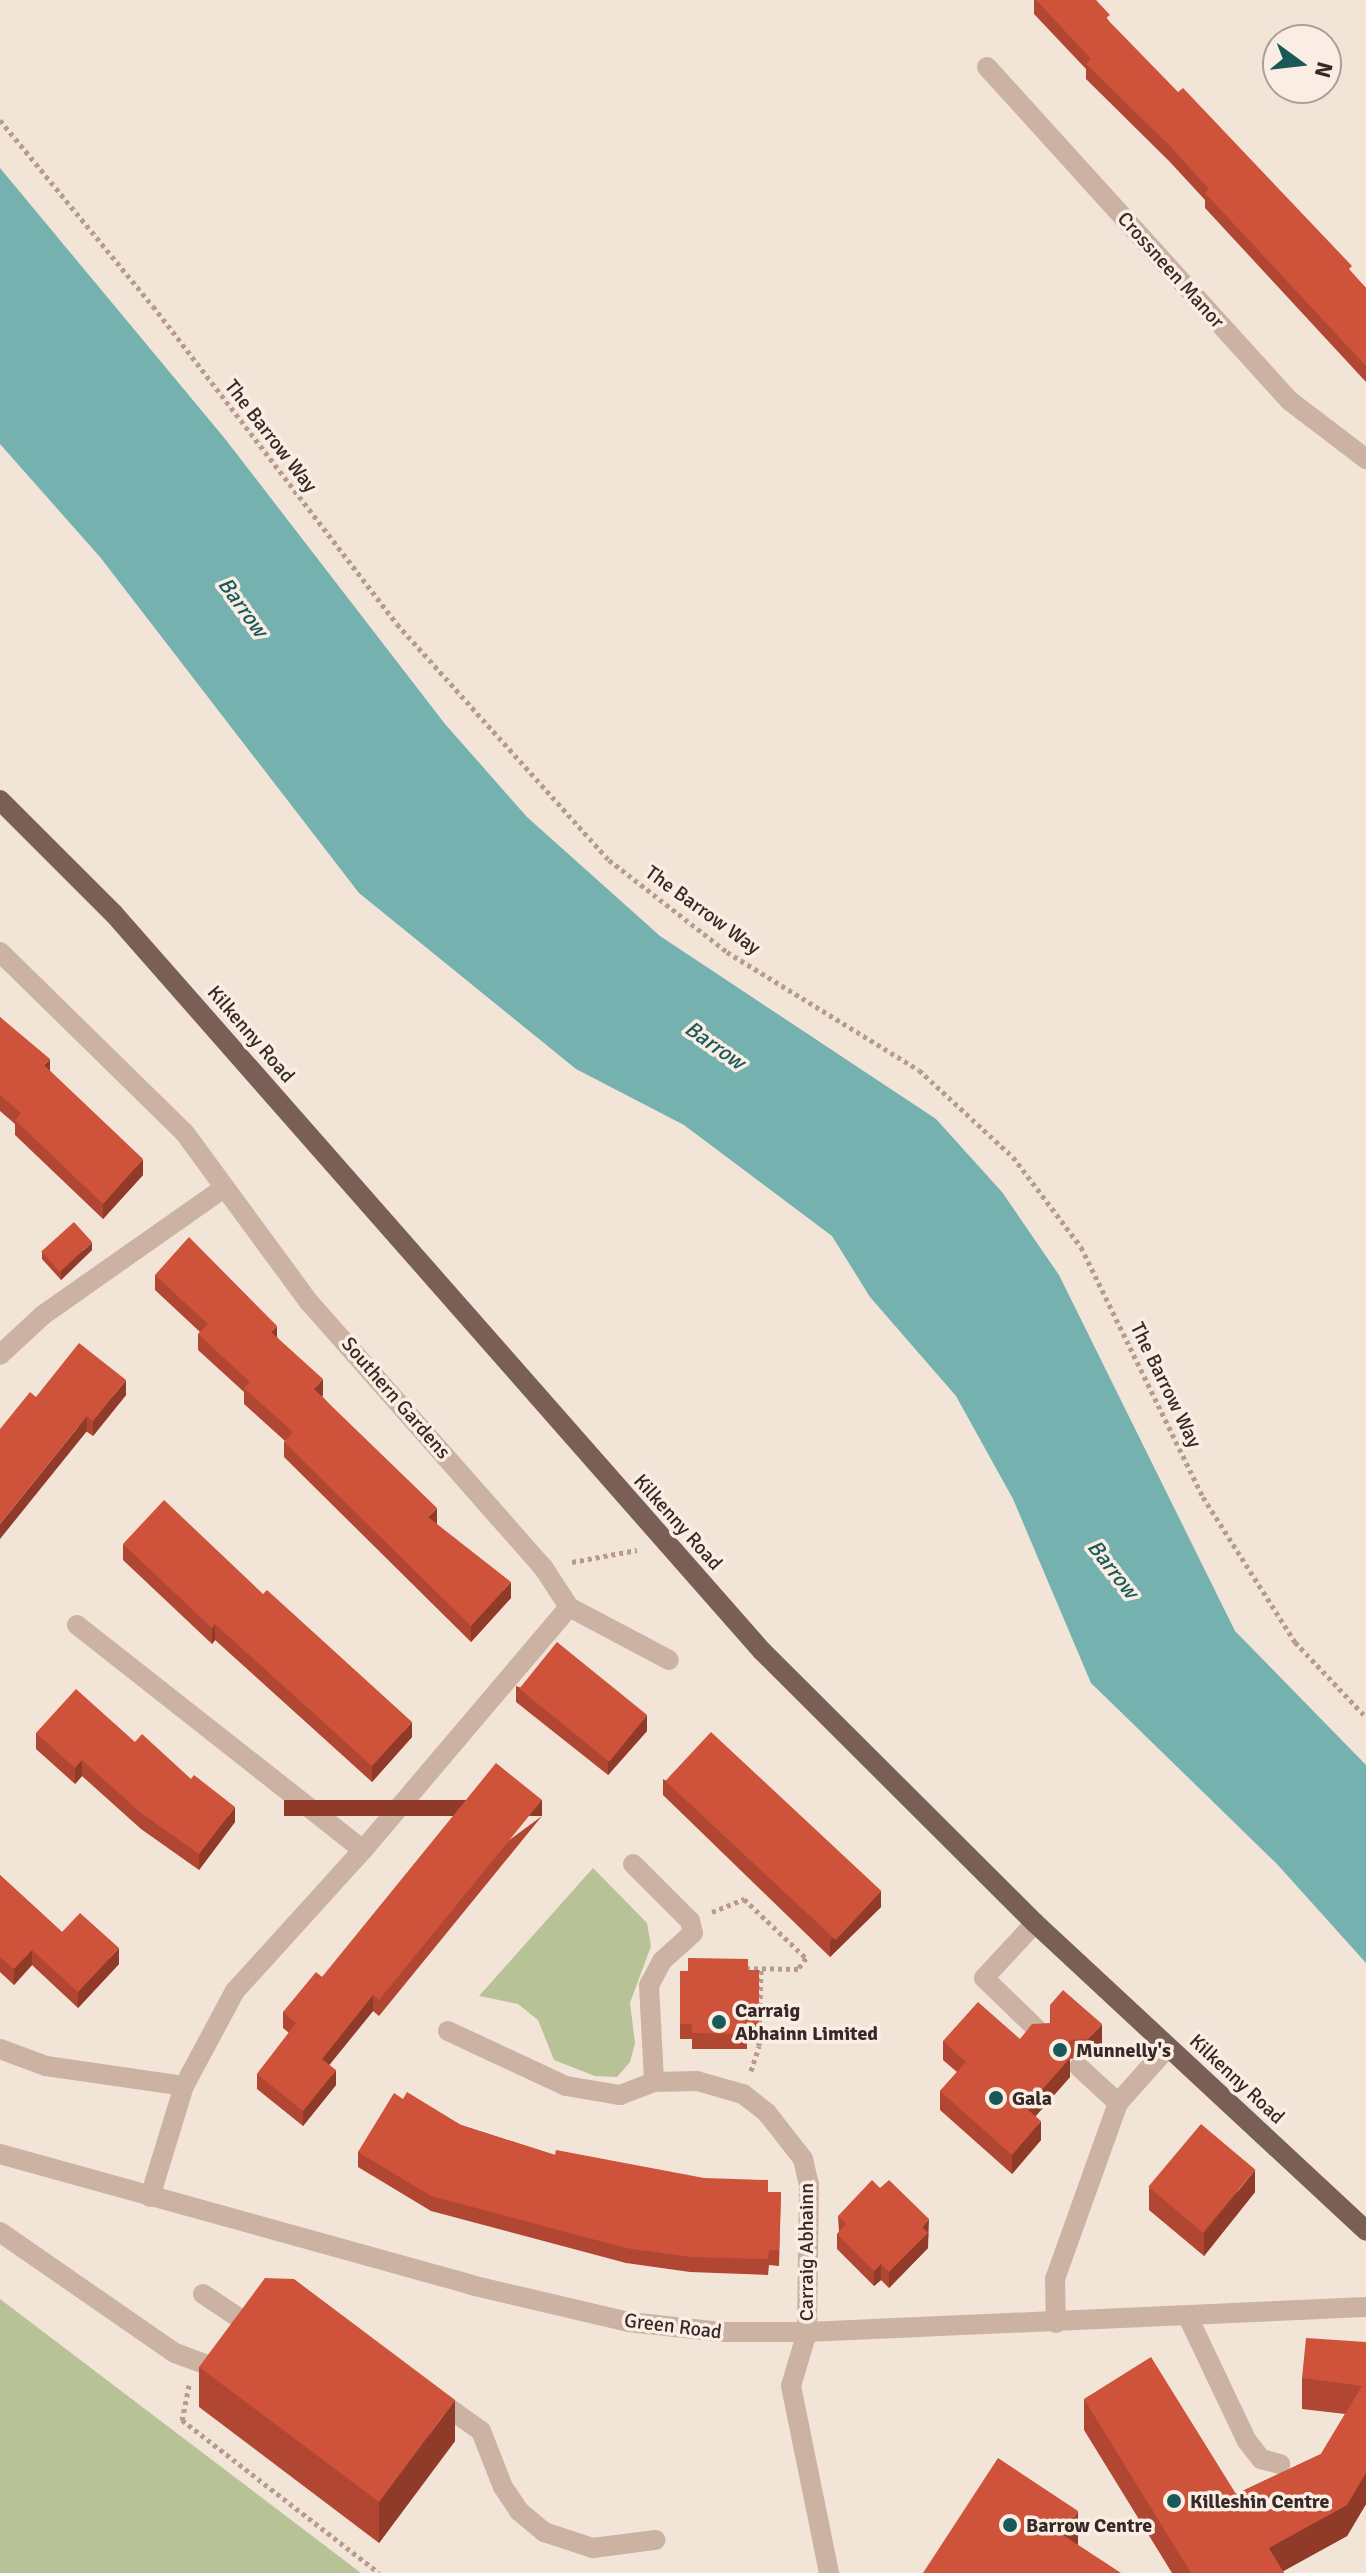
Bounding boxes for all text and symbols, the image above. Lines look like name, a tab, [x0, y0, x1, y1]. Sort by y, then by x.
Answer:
north arrow	[1262, 24, 1342, 104]
text: N	[1309, 59, 1339, 81]
street label: Crossneen Manor	[1113, 207, 1229, 333]
street label: The Barrow Way	[220, 375, 322, 497]
water label: Barrow	[213, 572, 273, 642]
street label: The Barrow Way	[641, 860, 765, 960]
street label: Kilkenny Road	[202, 981, 300, 1087]
water label: Barrow	[680, 1015, 750, 1075]
street label: The Barrow Way	[1125, 1318, 1207, 1452]
street label: Southern Gardens	[337, 1332, 455, 1464]
street label: Kilkenny Road	[629, 1469, 727, 1575]
water label: Barrow	[1082, 1534, 1144, 1604]
place label: Carraig Abhainn Limited	[735, 1998, 878, 2045]
marker: Carraig Abhainn Limited	[710, 2013, 728, 2031]
street label: Kilkenny Road	[1185, 2029, 1289, 2129]
place label: Munnelly's	[1076, 2038, 1171, 2062]
marker: Munnelly's	[1051, 2041, 1069, 2059]
place label: Gala	[1012, 2086, 1052, 2110]
marker: Gala	[987, 2089, 1005, 2107]
street label: Carraig Abhainn	[794, 2183, 818, 2321]
street label: Green Road	[623, 2308, 723, 2344]
place label: Killeshin Centre	[1190, 2489, 1329, 2513]
marker: Killeshin Centre	[1165, 2492, 1183, 2510]
place label: Barrow Centre	[1026, 2513, 1152, 2537]
marker: Barrow Centre	[1001, 2516, 1019, 2534]

